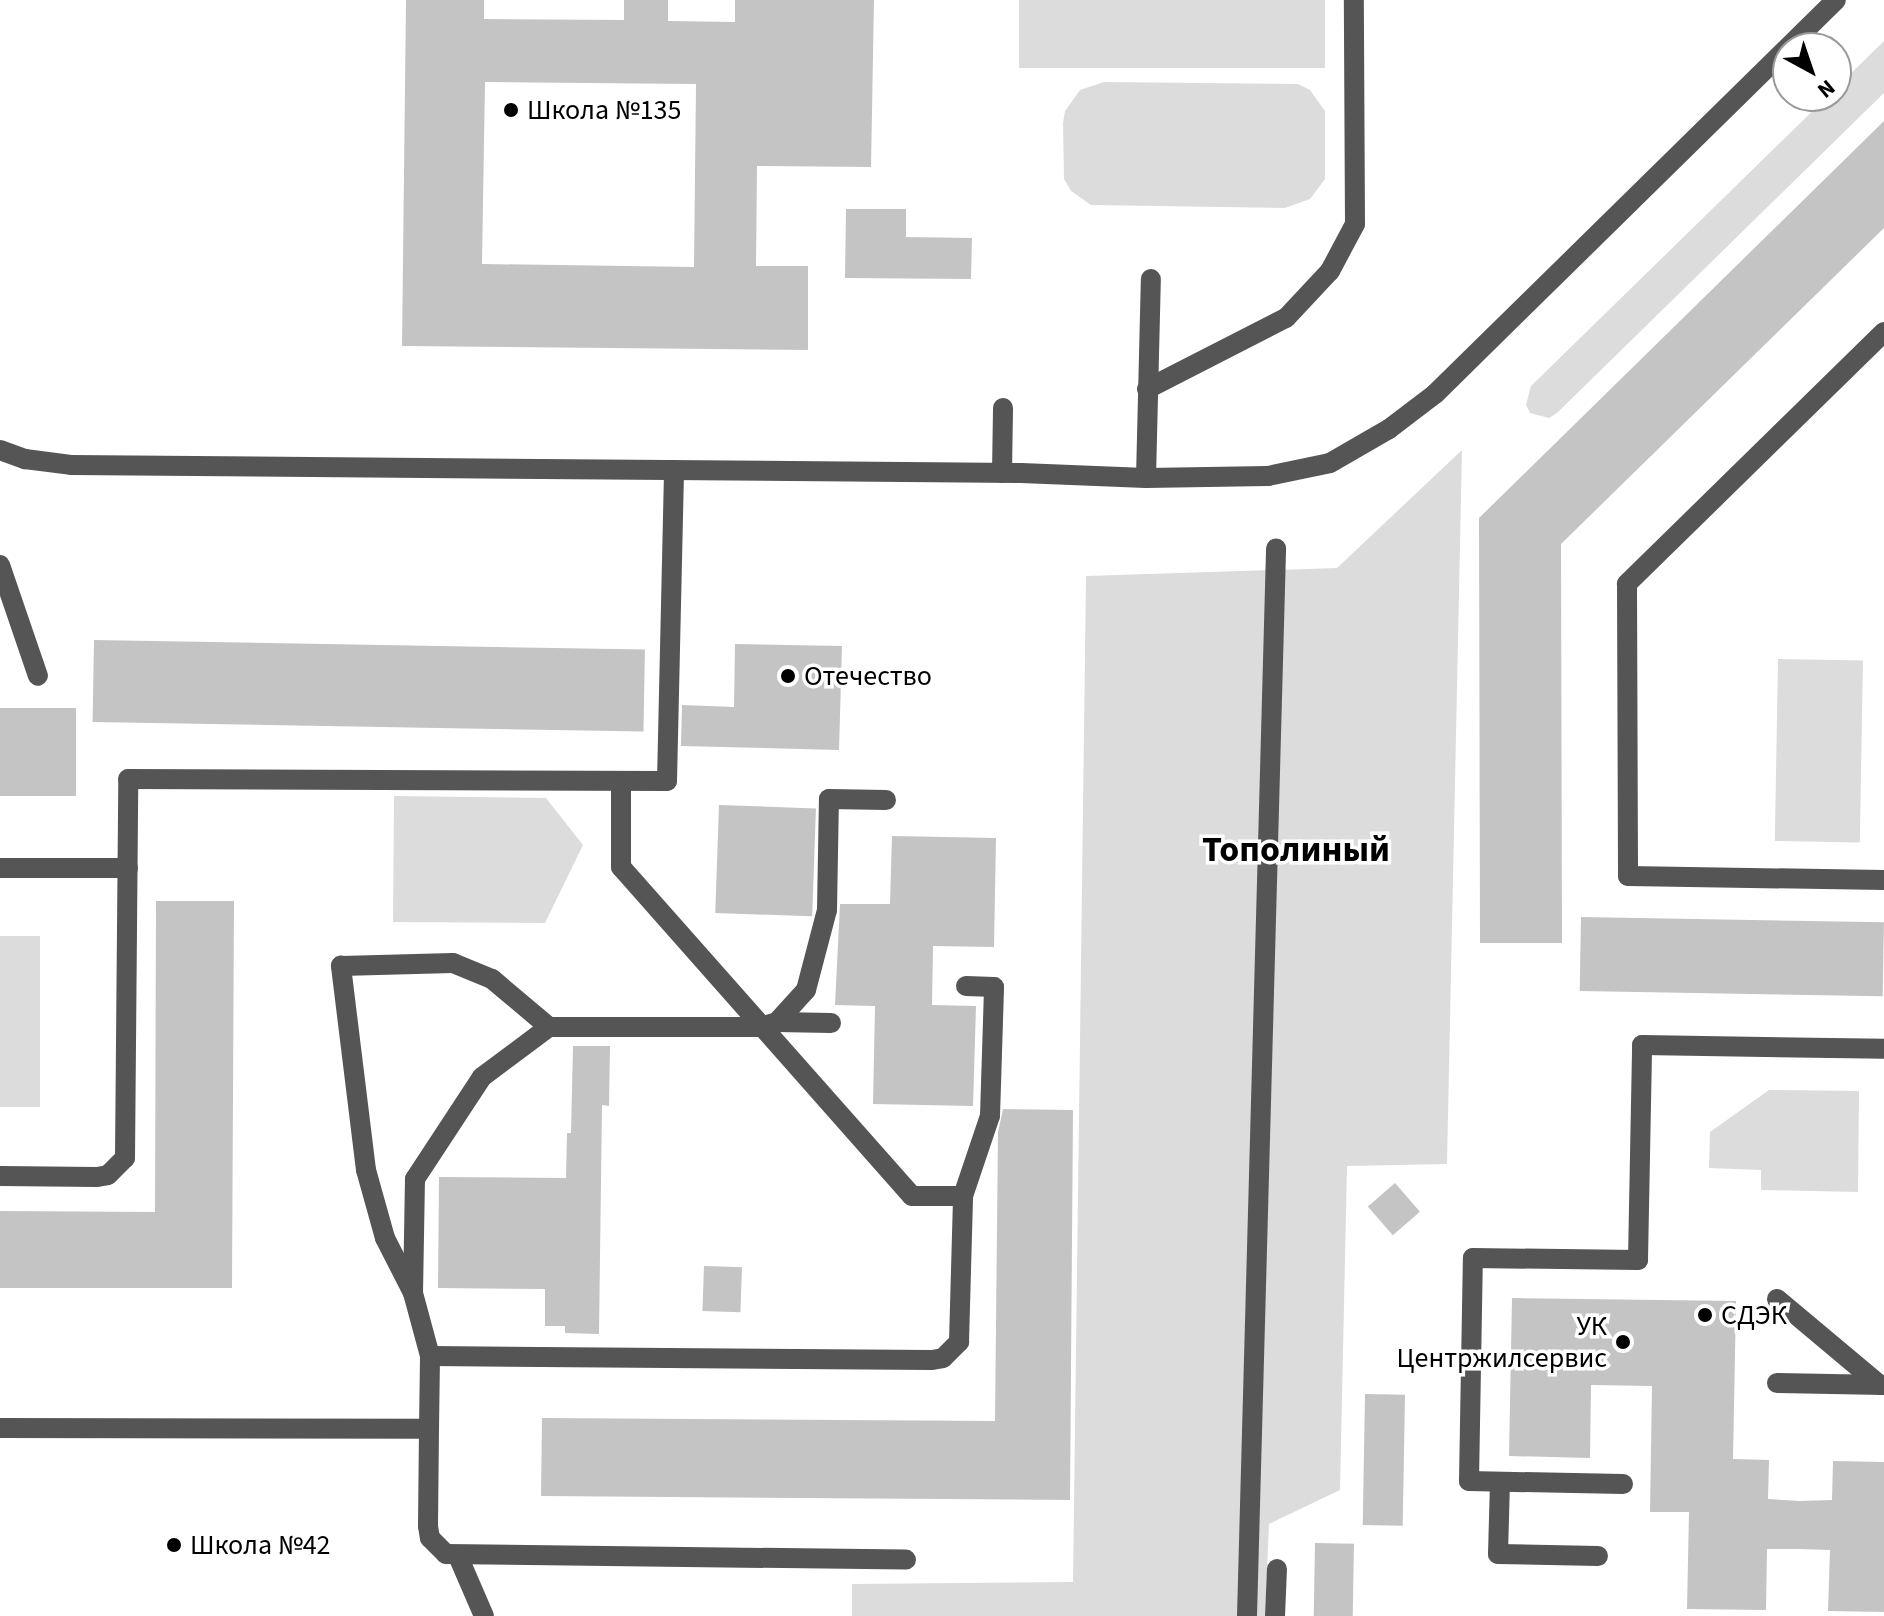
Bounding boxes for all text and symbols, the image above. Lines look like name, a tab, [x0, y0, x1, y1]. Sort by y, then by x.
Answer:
north arrow	[1772, 32, 1852, 112]
text: N	[1810, 72, 1842, 106]
place label: Школа №135	[527, 93, 681, 127]
marker: Школа №135	[502, 101, 520, 119]
place label: Отечество	[804, 659, 932, 693]
marker: Отечество	[779, 667, 797, 685]
district label: Тополиный	[1202, 828, 1390, 872]
place label: СДЭК	[1721, 1298, 1787, 1332]
marker: СДЭК	[1696, 1306, 1714, 1324]
place label: УК Центржилсервис	[1396, 1309, 1607, 1375]
marker: УК Центржилсервис	[1614, 1333, 1632, 1351]
place label: Школа №42	[190, 1528, 331, 1562]
marker: Школа №42	[165, 1536, 183, 1554]

